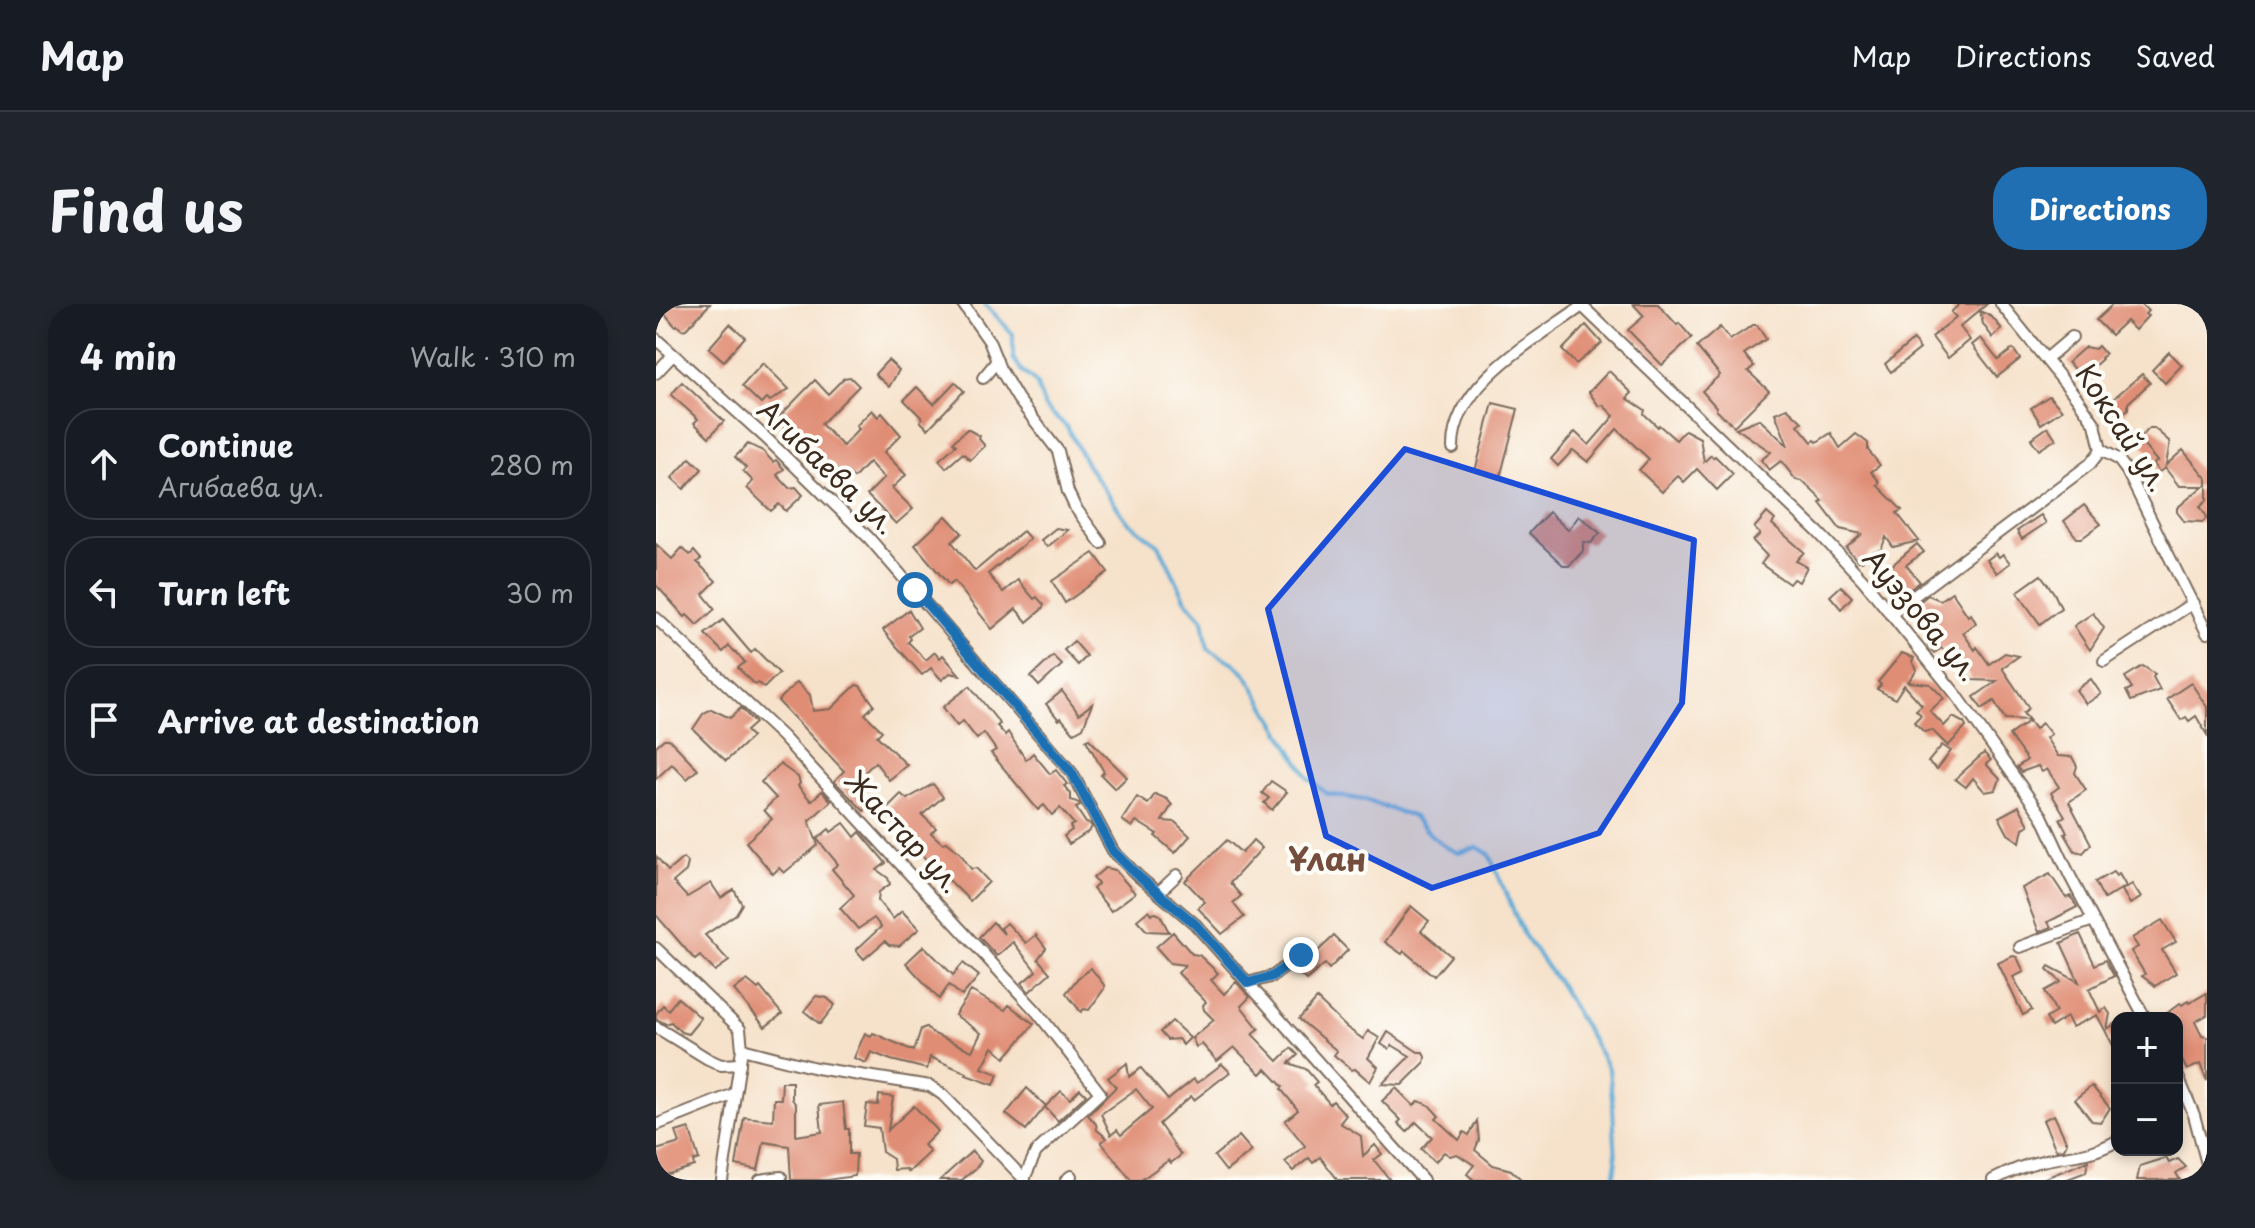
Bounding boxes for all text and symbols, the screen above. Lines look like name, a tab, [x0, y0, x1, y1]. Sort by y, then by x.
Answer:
text: Map	[40, 27, 124, 84]
text: Map	[1852, 34, 1911, 77]
text: Directions	[1955, 34, 2092, 77]
text: Saved	[2136, 34, 2215, 77]
text: Find us	[48, 166, 244, 251]
button: Directions	[1993, 167, 2207, 250]
text: 4 min	[80, 330, 177, 382]
text: Walk · 310 m	[410, 337, 576, 376]
street label: Коксай ул.	[2066, 355, 2181, 500]
street label: Агибаева ул.	[749, 388, 907, 544]
text: Continue	[158, 422, 293, 467]
icon: ahead	[82, 442, 126, 486]
text: 280 m	[489, 445, 574, 484]
text: Агибаева ул.	[158, 467, 324, 506]
street label: Ауэзова ул.	[1854, 538, 1991, 690]
icon: left	[82, 570, 126, 614]
text: Turn left	[158, 570, 290, 615]
route start	[897, 572, 933, 608]
text: 30 m	[506, 573, 574, 612]
icon: arrive	[82, 698, 126, 742]
text: Arrive at destination	[158, 698, 480, 743]
street label: Жастар ул.	[835, 759, 972, 902]
district label: Ұлан	[1288, 834, 1366, 882]
route end	[1283, 937, 1319, 973]
map controls	[2111, 1012, 2183, 1156]
button: +	[2111, 1012, 2183, 1084]
button: −	[2111, 1084, 2183, 1156]

